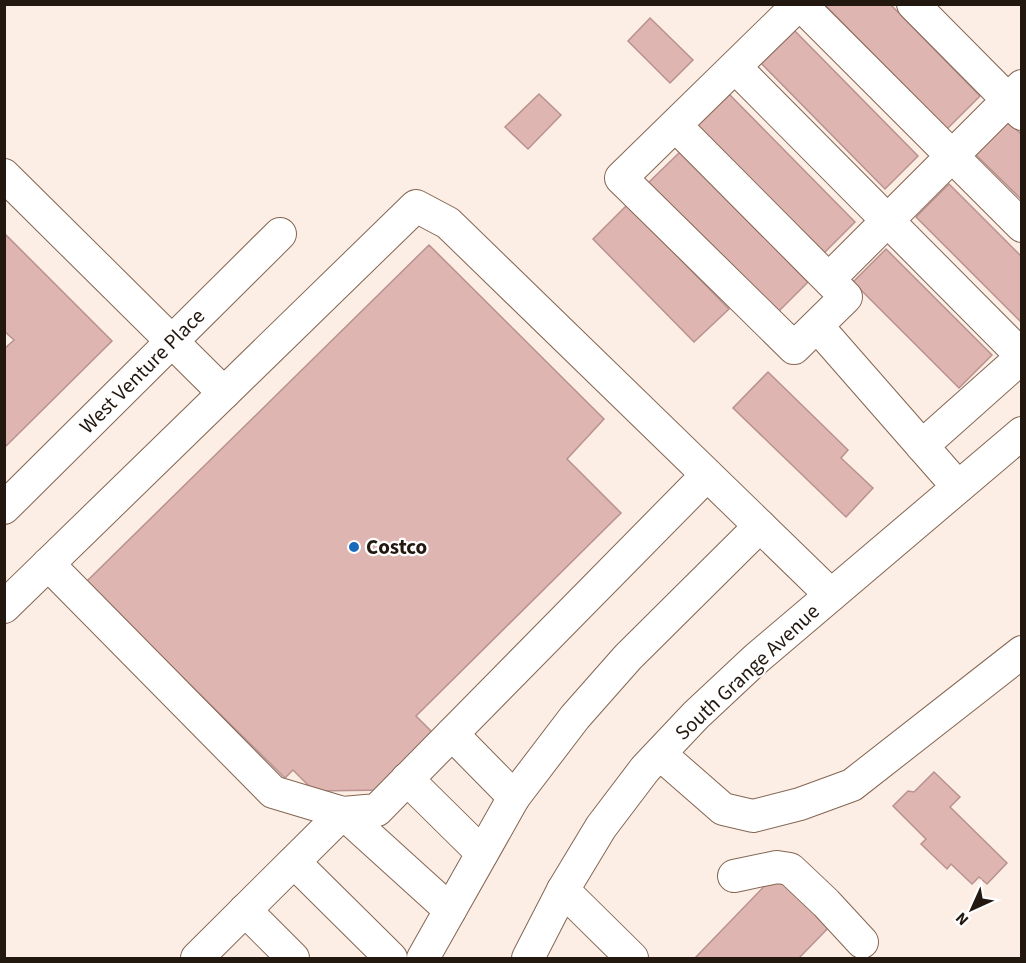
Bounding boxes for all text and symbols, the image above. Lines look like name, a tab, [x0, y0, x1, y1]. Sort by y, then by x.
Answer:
street label: West Venture Place	[72, 301, 212, 441]
place label: Costco	[366, 532, 427, 562]
marker: Costco	[347, 540, 361, 554]
street label: South Grange Avenue	[668, 597, 826, 747]
north arrow	[942, 879, 1002, 939]
text: N	[951, 907, 974, 930]

